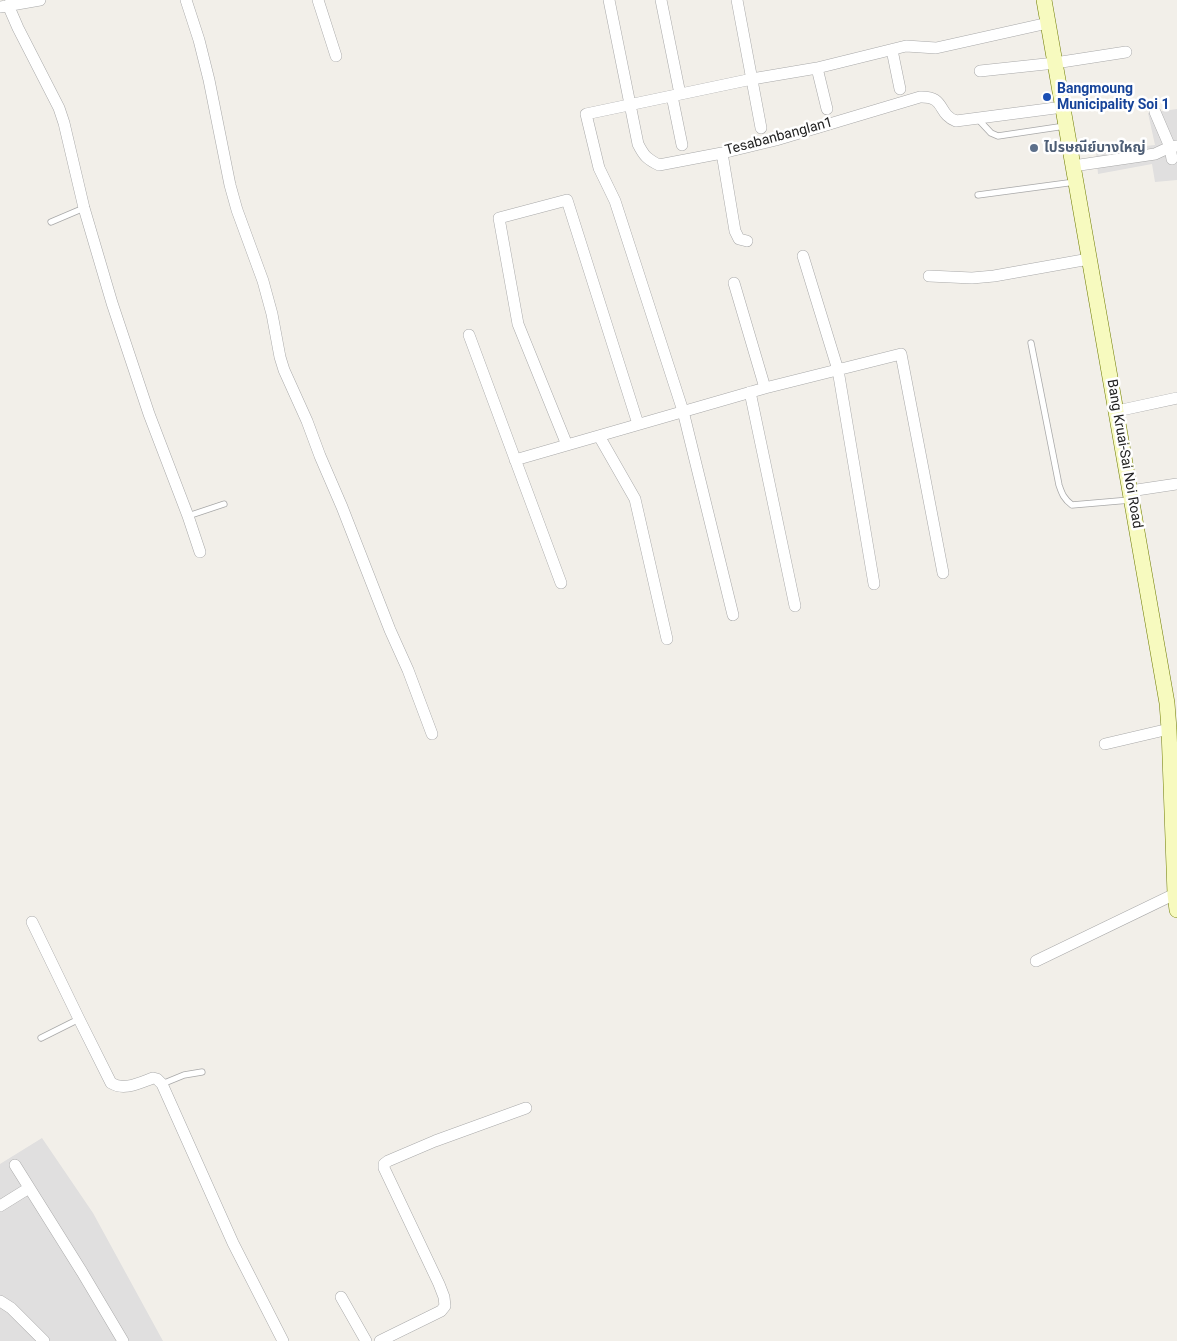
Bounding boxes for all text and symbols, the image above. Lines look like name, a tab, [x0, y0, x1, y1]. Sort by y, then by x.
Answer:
place label: Bangmoung Municipality Soi 1	[1057, 81, 1169, 114]
marker: Bangmoung Municipality Soi 1	[1041, 91, 1053, 103]
street label: Tesabanbanglan1	[723, 115, 835, 159]
place label: ไปรษณีย์บางใหญ่	[1044, 140, 1146, 156]
marker: ไปรษณีย์บางใหญ่	[1028, 142, 1040, 154]
street label: Bang Kruai-Sai Noi Road	[1103, 378, 1145, 530]

